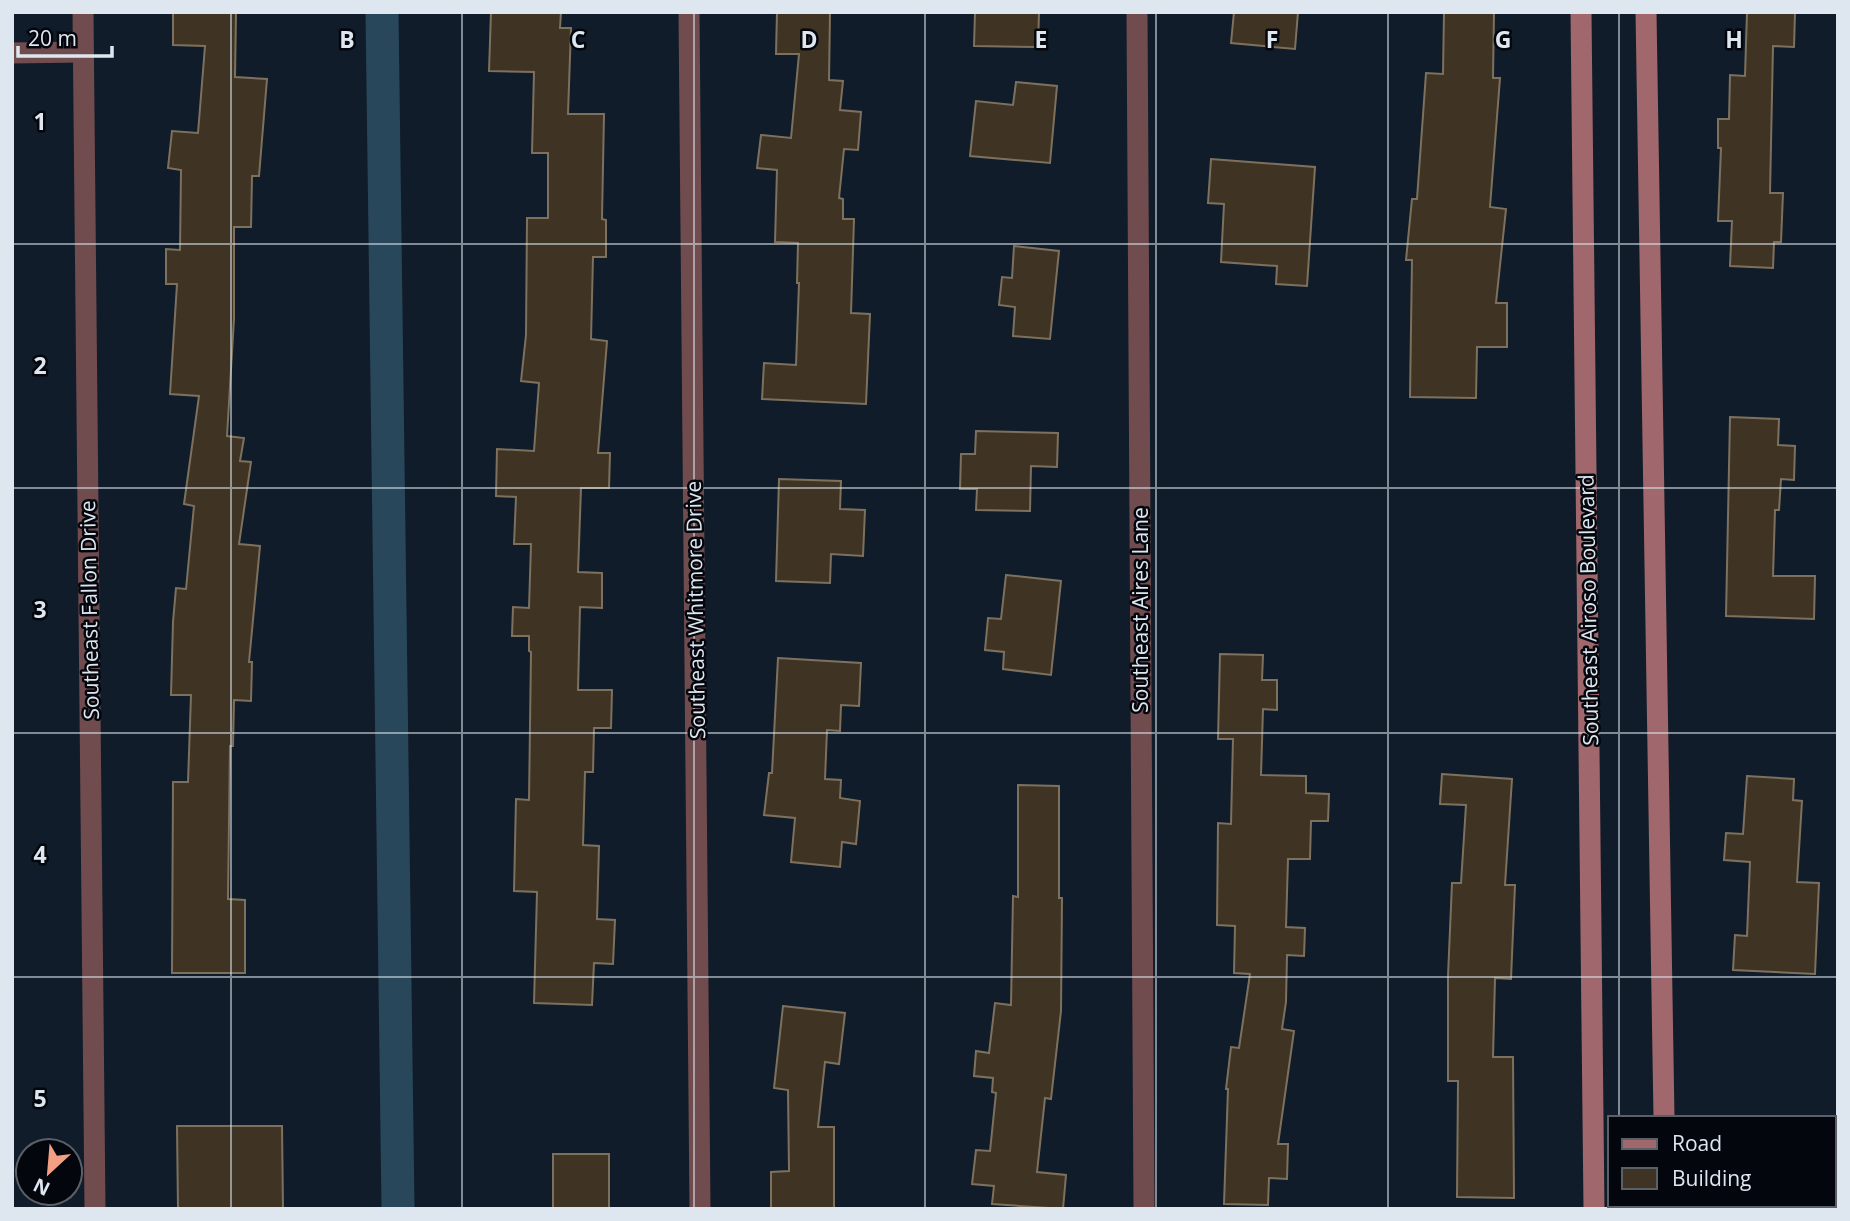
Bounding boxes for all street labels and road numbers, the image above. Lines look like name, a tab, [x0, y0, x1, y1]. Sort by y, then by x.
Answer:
street label: Southeast Airoso Boulevard	[1572, 474, 1604, 746]
street label: Southeast Whitmore Drive	[679, 481, 711, 739]
street label: Southeast Fallon Drive	[73, 500, 105, 720]
street label: Southeast Aires Lane	[1126, 507, 1154, 713]

